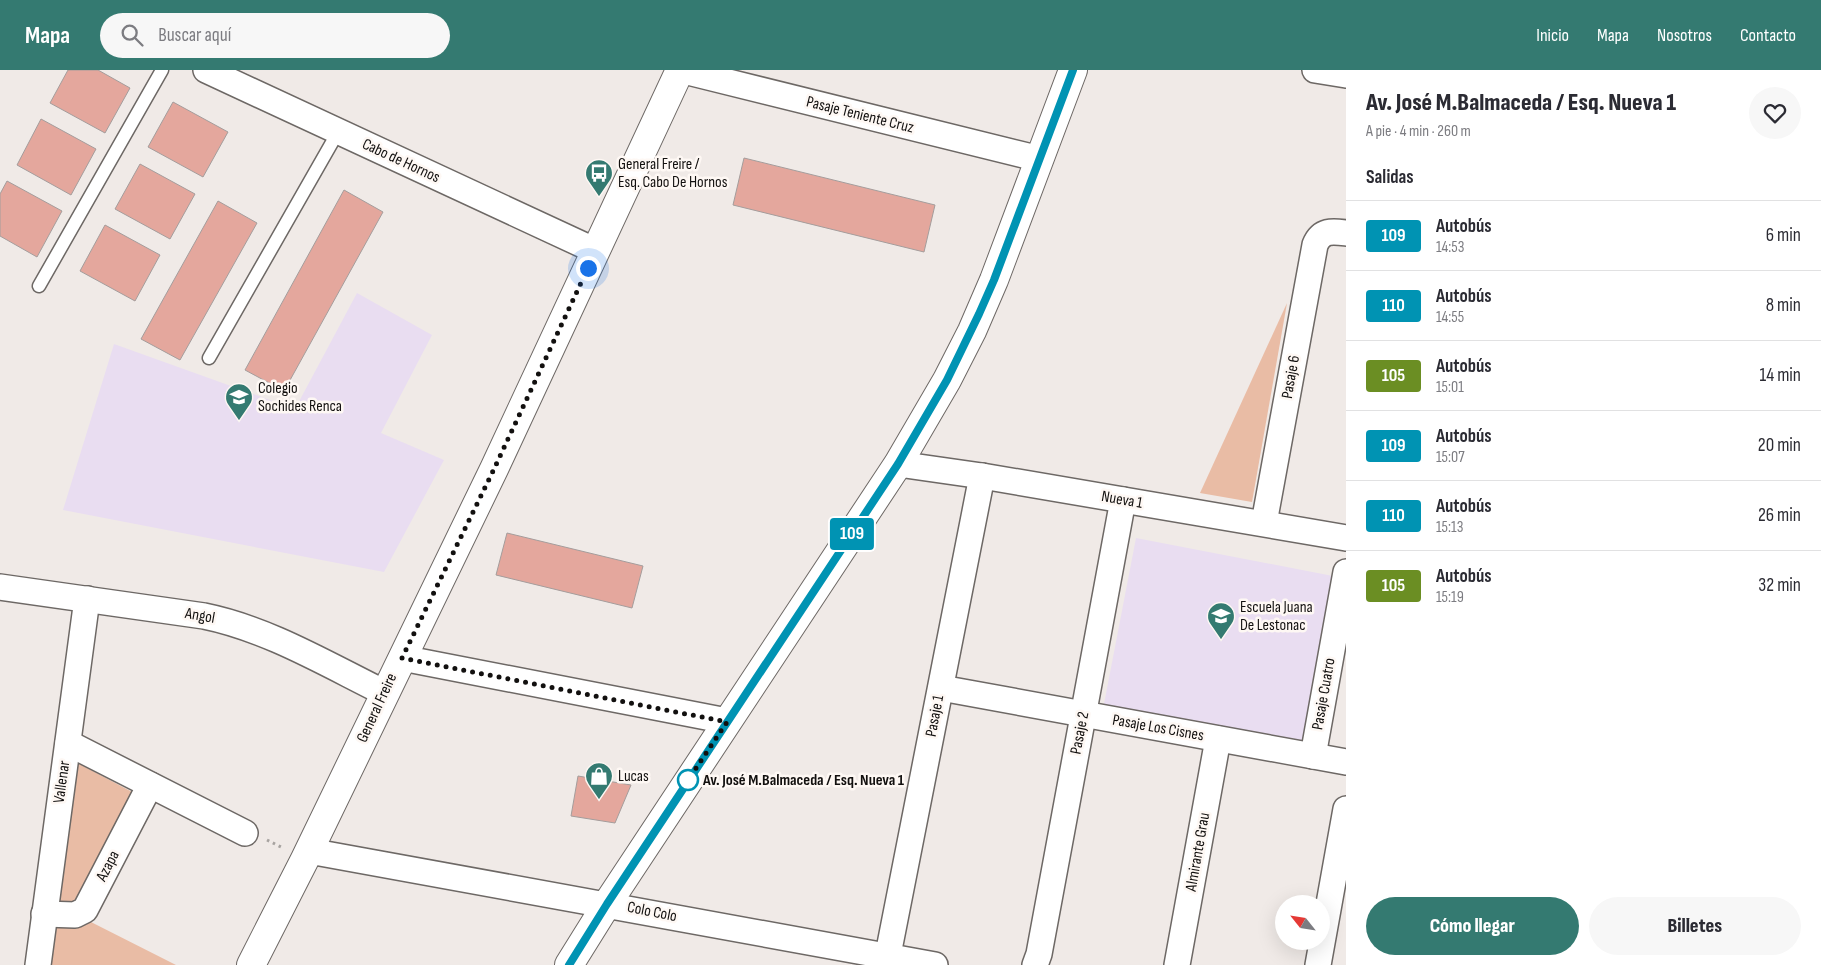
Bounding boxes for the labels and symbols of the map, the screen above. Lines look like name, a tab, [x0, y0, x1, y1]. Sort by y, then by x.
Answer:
street label: Pasaje Teniente Cruz	[804, 92, 916, 138]
street label: Cabo de Hornos	[359, 135, 443, 187]
place label: General Freire / Esq. Cabo De Hornos	[618, 155, 728, 192]
bus stop icon: General Freire / Esq. Cabo De Hornos	[584, 158, 614, 197]
your location	[576, 256, 601, 281]
street label: Pasaje 6	[1278, 354, 1304, 400]
place label: Colegio Sochides Renca	[258, 379, 342, 416]
school or university icon: Colegio Sochides Renca	[224, 382, 254, 421]
street label: Nueva 1	[1100, 487, 1144, 513]
line badge: 109	[823, 518, 881, 550]
place label: Escuela Juana De Lestonac	[1240, 598, 1313, 635]
school or university icon: Escuela Juana De Lestonac	[1206, 601, 1236, 640]
street label: Angol	[183, 604, 216, 628]
street label: Pasaje Cuatro	[1308, 657, 1340, 731]
street label: General Freire	[353, 670, 401, 746]
street label: Pasaje 1	[922, 693, 948, 738]
street label: Pasaje 2	[1067, 710, 1093, 756]
street label: Pasaje Los Cisnes	[1111, 711, 1205, 745]
street label: Vallenar	[50, 759, 74, 805]
shop icon: Lucas	[584, 761, 614, 800]
place label: Lucas	[618, 767, 649, 786]
marker: Av. José M.Balmaceda / Esq. Nueva 1	[677, 769, 699, 791]
place label: Av. José M.Balmaceda / Esq. Nueva 1	[702, 771, 905, 790]
street label: Almirante Grau	[1182, 811, 1214, 894]
street label: Azapa	[92, 848, 124, 885]
north arrow	[1275, 895, 1330, 950]
street label: Colo Colo	[626, 898, 678, 926]

